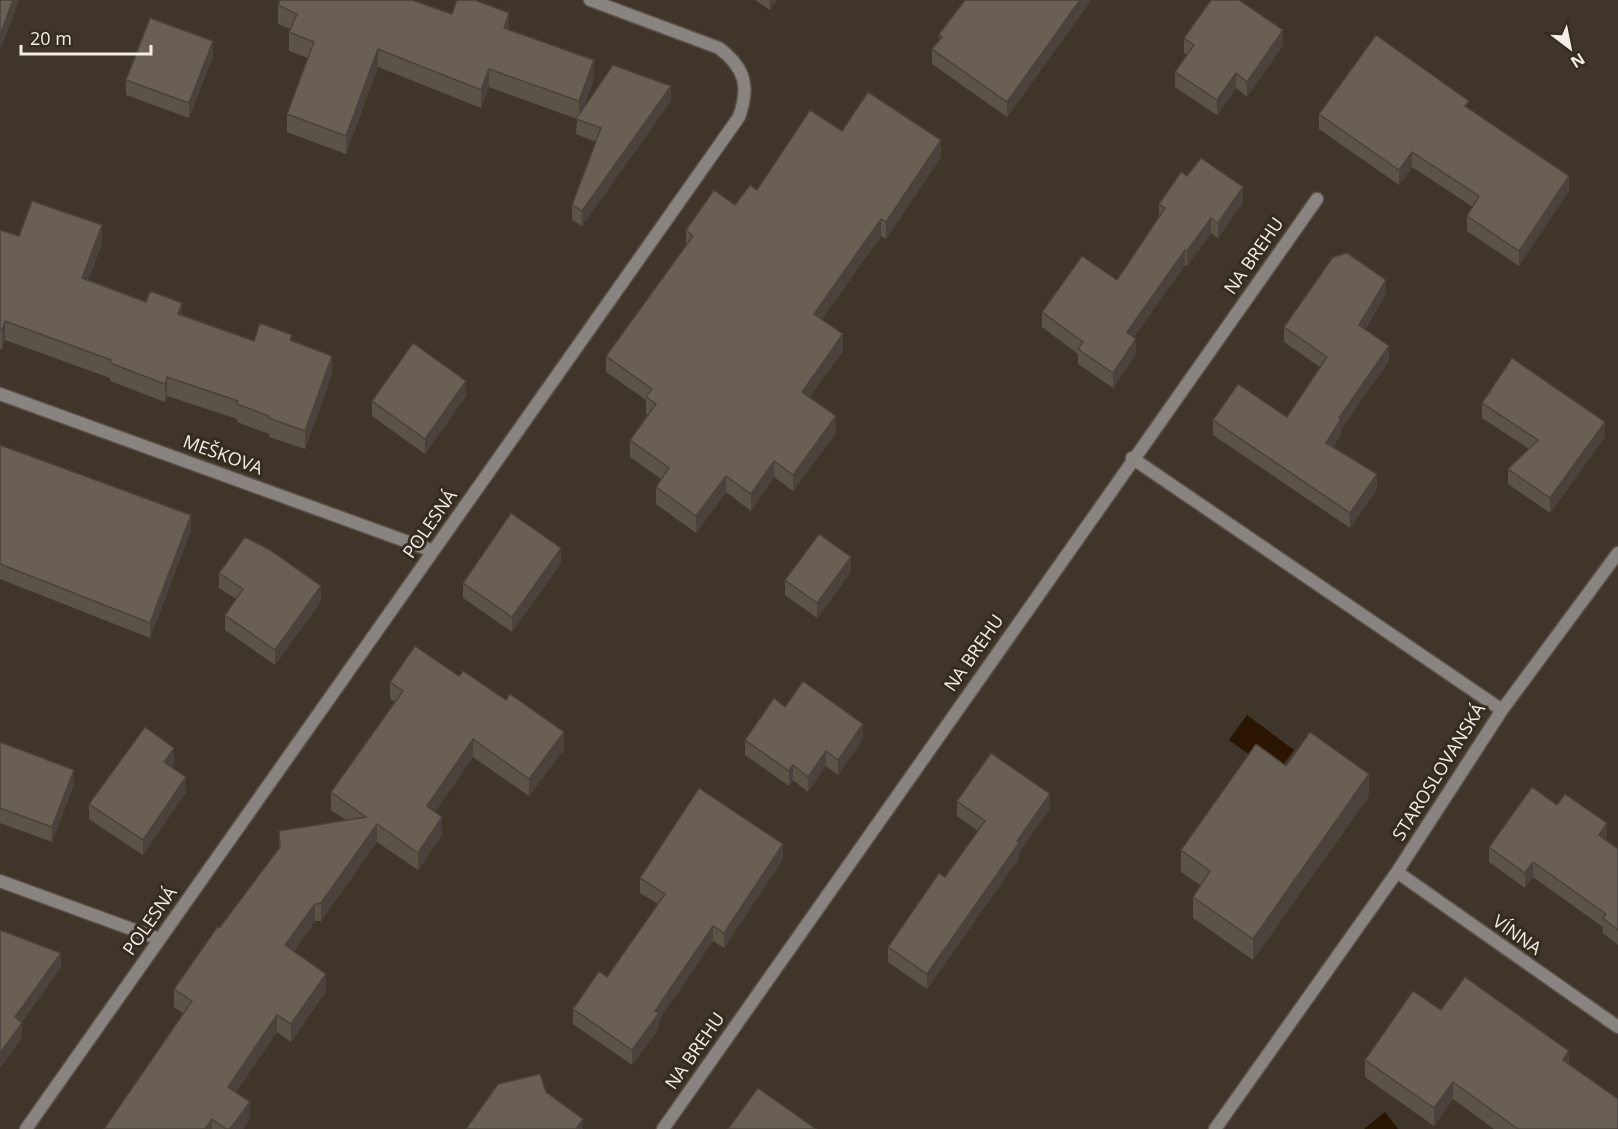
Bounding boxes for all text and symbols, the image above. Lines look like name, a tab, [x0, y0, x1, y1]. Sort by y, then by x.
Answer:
scale bar	[21, 18, 152, 56]
north arrow	[1540, 18, 1600, 78]
text: 20 m	[30, 26, 72, 50]
text: N	[1567, 48, 1589, 73]
street label: NA BREHU	[1218, 212, 1288, 299]
street label: MEŠKOVA	[180, 429, 267, 480]
street label: POLESNÁ	[397, 484, 462, 563]
street label: NA BREHU	[938, 609, 1008, 696]
street label: STAROSLOVANSKÁ	[1386, 698, 1490, 845]
street label: POLESNÁ	[117, 881, 182, 960]
street label: VÍNNA	[1488, 909, 1547, 960]
street label: NA BREHU	[659, 1007, 729, 1094]

